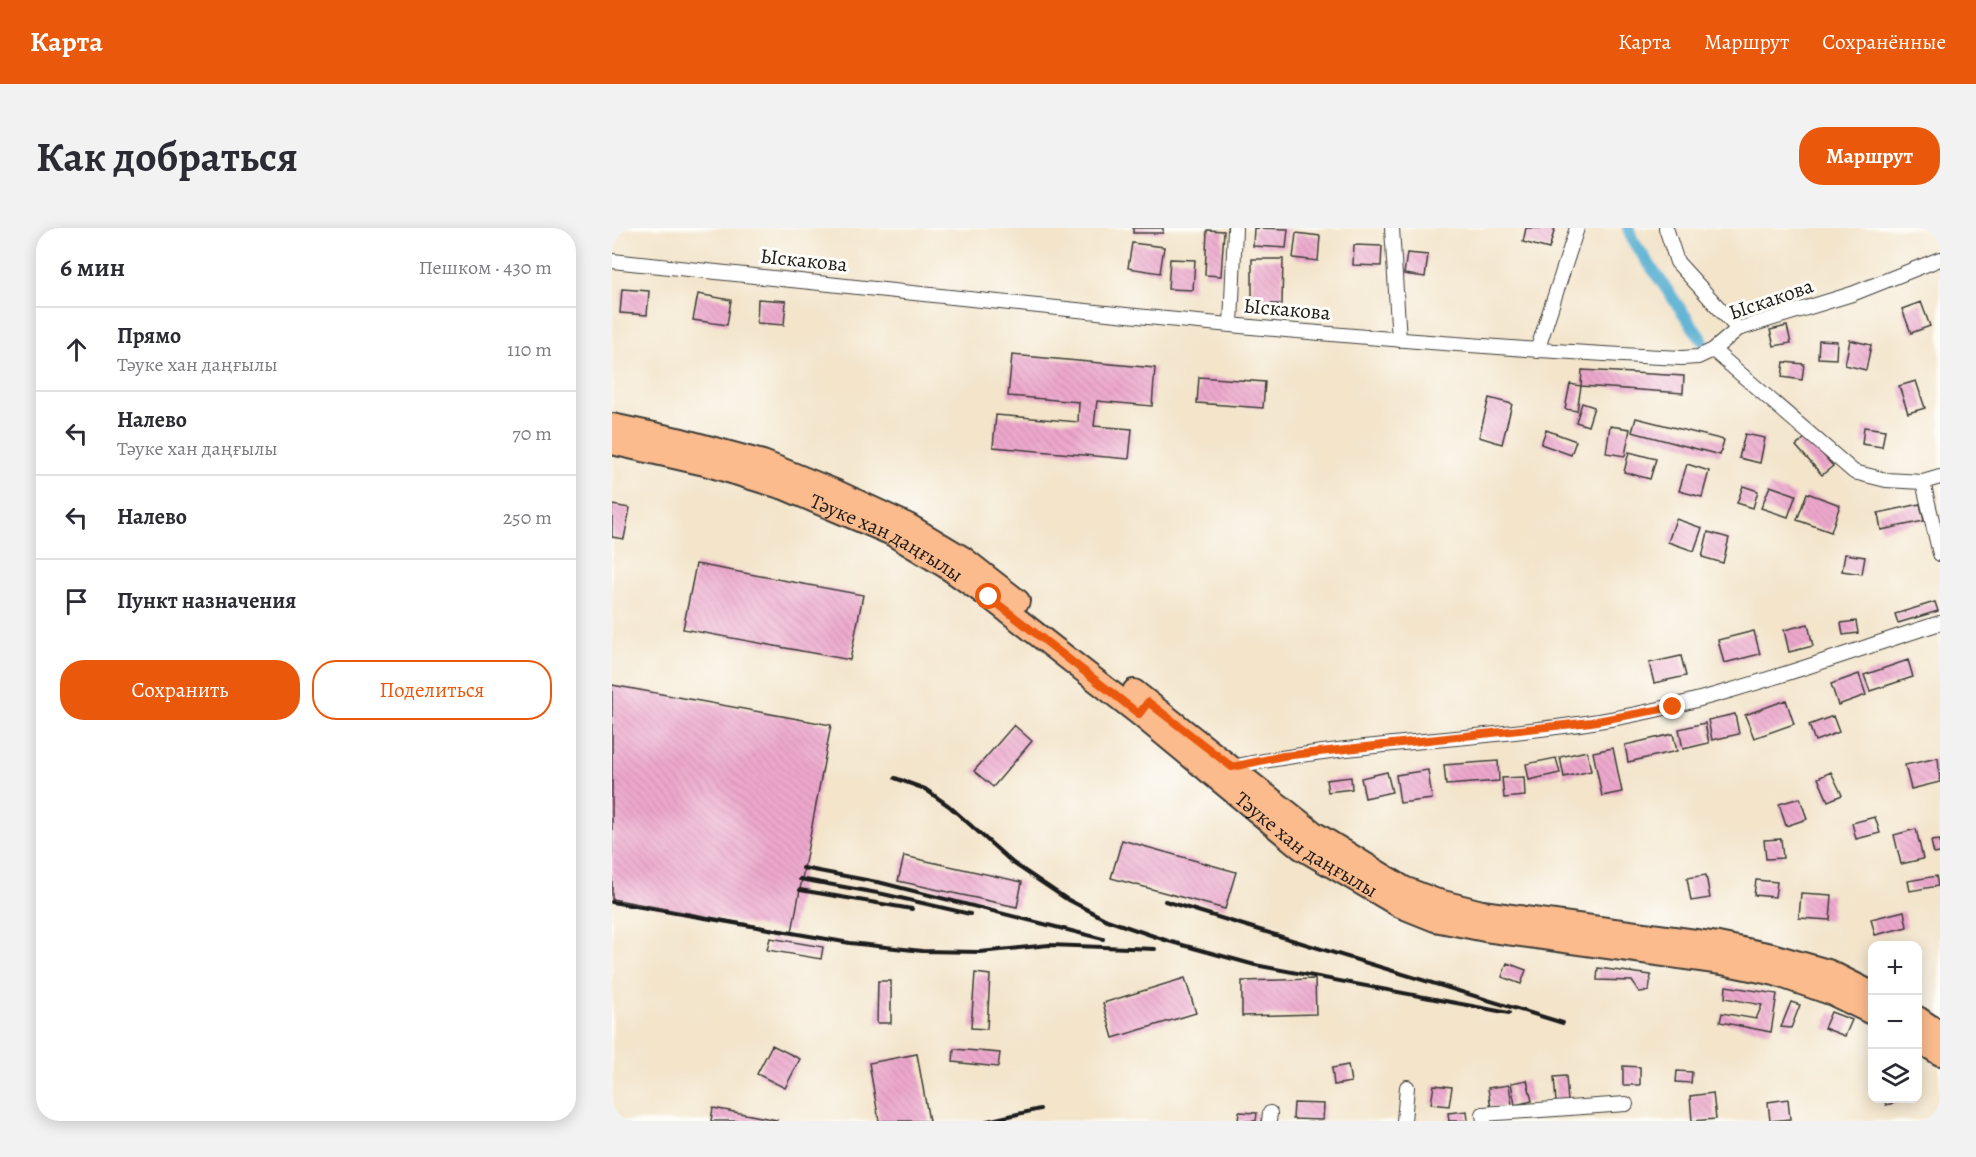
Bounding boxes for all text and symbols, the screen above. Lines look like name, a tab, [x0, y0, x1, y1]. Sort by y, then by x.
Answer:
text: Карта	[30, 23, 103, 61]
text: Карта	[1618, 28, 1671, 56]
text: Маршрут	[1704, 28, 1789, 56]
text: Сохранённые	[1822, 28, 1946, 56]
button: Маршрут	[1799, 127, 1940, 185]
text: Как добраться	[36, 128, 298, 185]
street label: Ыскакова	[759, 242, 849, 279]
text: 6 мин	[60, 250, 125, 285]
text: Пешком · 430 m	[419, 254, 552, 281]
street label: Ыскакова	[1725, 271, 1817, 326]
street label: Ыскакова	[1242, 291, 1332, 327]
text: Прямо	[117, 321, 181, 351]
icon: ahead	[60, 333, 93, 366]
text: 110 m	[507, 336, 552, 363]
text: Тәуке хан даңғылы	[117, 351, 278, 378]
text: Налево	[117, 405, 187, 435]
icon: left	[60, 417, 93, 450]
text: 70 m	[512, 420, 552, 447]
text: Тәуке хан даңғылы	[117, 435, 278, 462]
street label: Тәуке хан даңғылы	[806, 487, 969, 589]
icon: left	[60, 501, 93, 534]
text: Налево	[117, 502, 187, 532]
text: 250 m	[503, 504, 552, 531]
route start	[975, 583, 1001, 609]
icon: arrive	[60, 585, 93, 618]
text: Пункт назначения	[117, 586, 296, 616]
button: Сохранить	[60, 660, 300, 720]
button: Поделиться	[312, 660, 552, 720]
route end	[1659, 693, 1685, 719]
street label: Тәуке хан даңғылы	[1229, 785, 1383, 904]
map controls	[1868, 941, 1922, 1103]
button: +	[1868, 941, 1922, 995]
button: −	[1868, 995, 1922, 1049]
button: layers	[1868, 1049, 1922, 1103]

